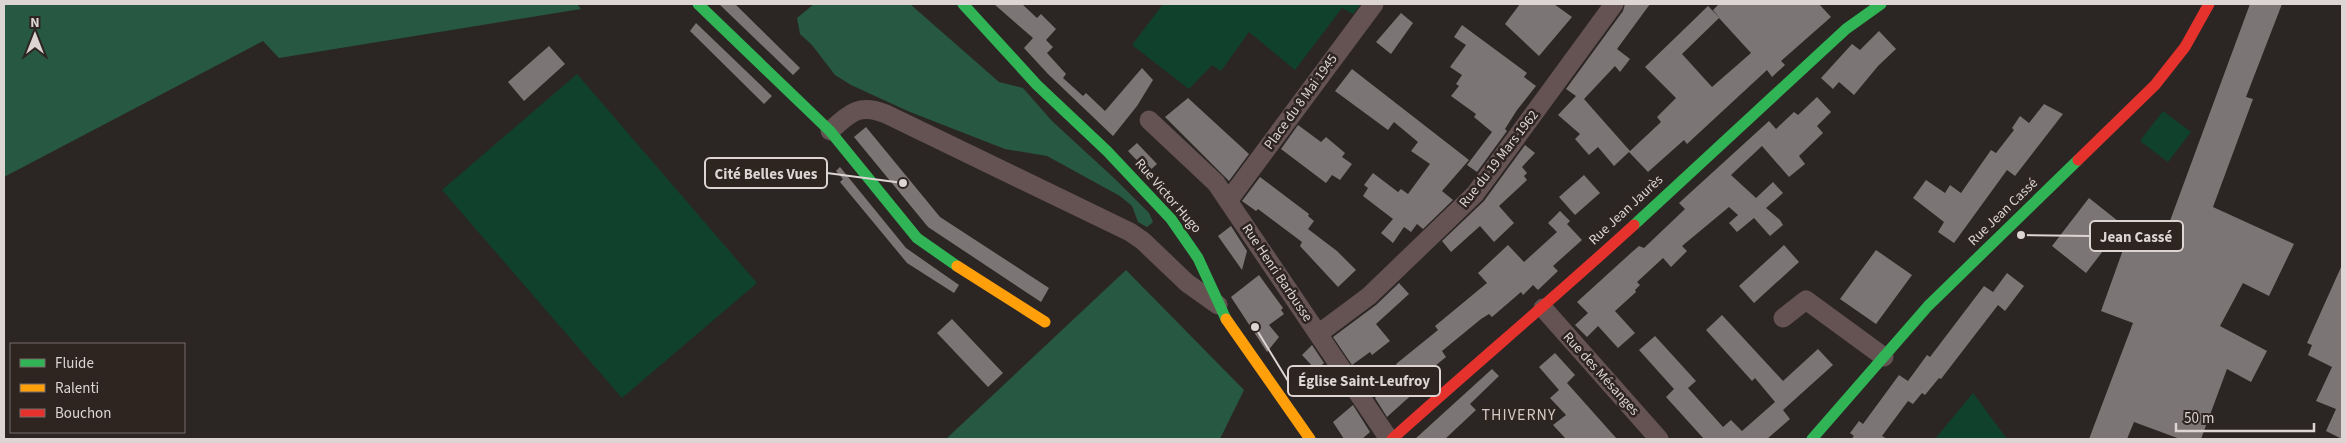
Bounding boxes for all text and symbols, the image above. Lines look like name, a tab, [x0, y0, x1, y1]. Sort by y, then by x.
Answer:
north arrow	[10, 10, 60, 60]
text: N	[30, 13, 40, 33]
street label: Place du 8 Mai 1945	[1260, 50, 1343, 154]
street label: Rue du 19 Mars 1962	[1455, 106, 1543, 212]
street label: Rue Victor Hugo	[1130, 154, 1206, 238]
callout: Cité Belles Vues	[705, 158, 827, 188]
text: Cité Belles Vues	[715, 164, 818, 185]
street label: Rue Jean Jaurès	[1584, 170, 1668, 250]
street label: Rue Jean Cassé	[1964, 174, 2042, 250]
street label: Rue Henri Barbusse	[1237, 220, 1317, 326]
callout: Jean Cassé	[2090, 221, 2183, 251]
text: Jean Cassé	[2100, 227, 2172, 248]
street label: Rue des Mésanges	[1558, 328, 1644, 420]
legend	[10, 343, 185, 433]
text: Fluide	[55, 353, 94, 374]
callout: Église Saint-Leufroy	[1288, 366, 1440, 396]
text: Église Saint-Leufroy	[1298, 371, 1430, 392]
text: Ralenti	[55, 378, 99, 399]
scale bar	[2176, 400, 2314, 432]
text: Bouchon	[55, 403, 111, 424]
district label: THIVERNY	[1482, 404, 1556, 426]
text: 50 m	[2184, 408, 2214, 429]

